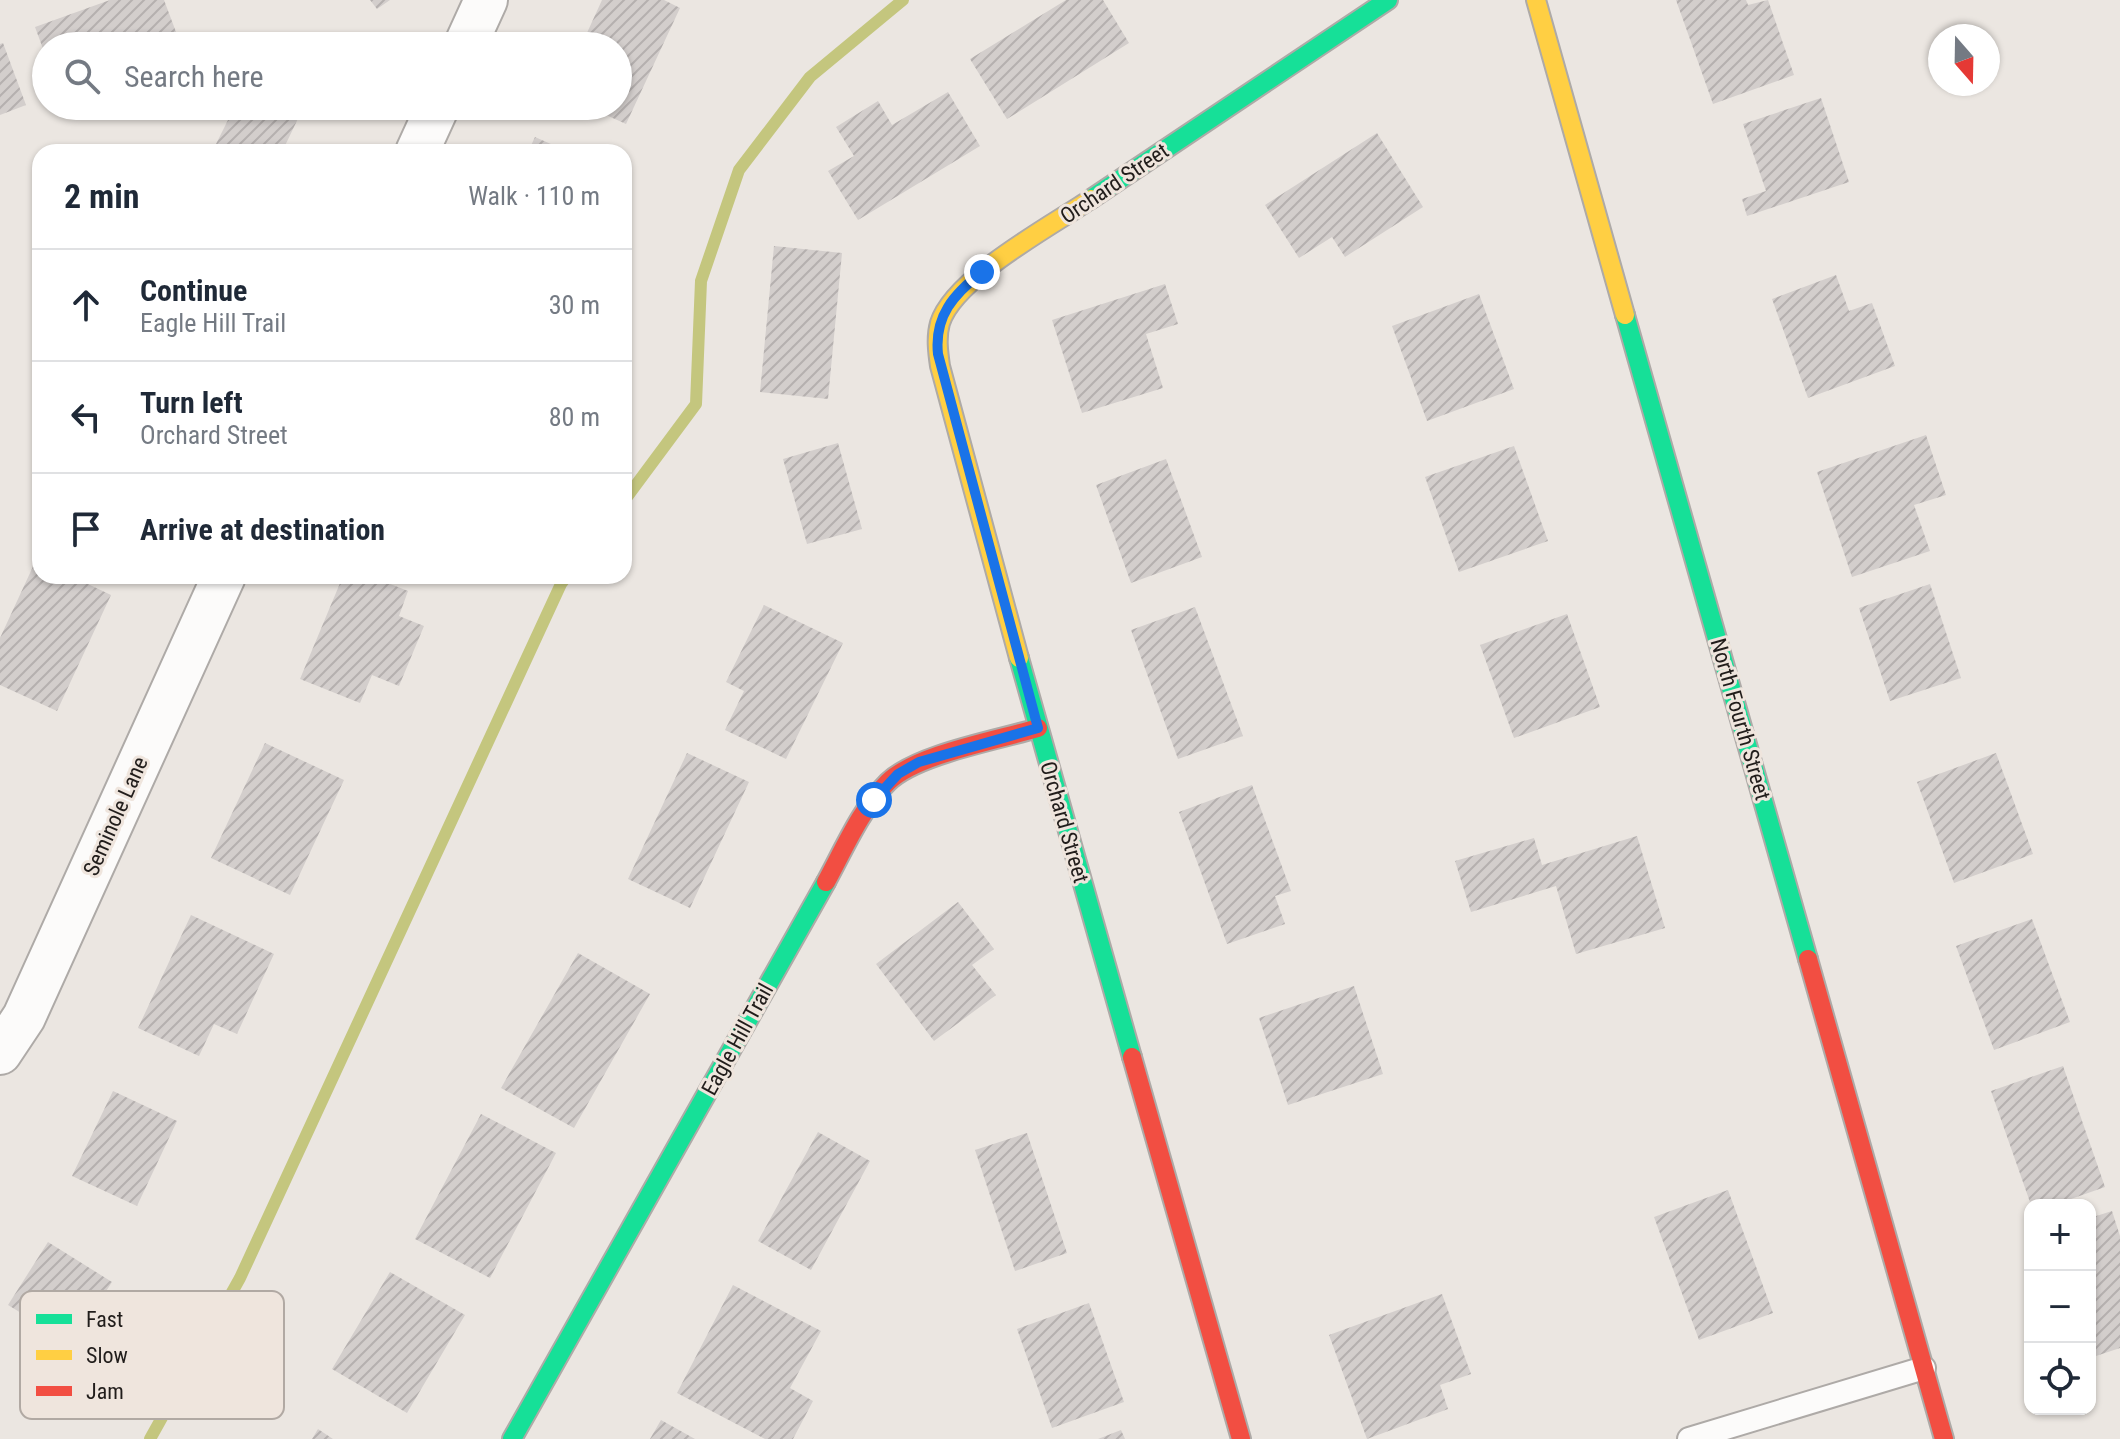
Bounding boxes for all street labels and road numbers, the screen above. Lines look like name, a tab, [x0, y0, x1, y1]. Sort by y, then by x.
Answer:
street label: Orchard Street	[1055, 138, 1173, 229]
street label: North Fourth Street	[1705, 635, 1776, 803]
street label: Seminole Lane	[78, 753, 153, 879]
street label: Orchard Street	[1035, 759, 1094, 886]
street label: Eagle Hill Trail	[697, 979, 778, 1099]

